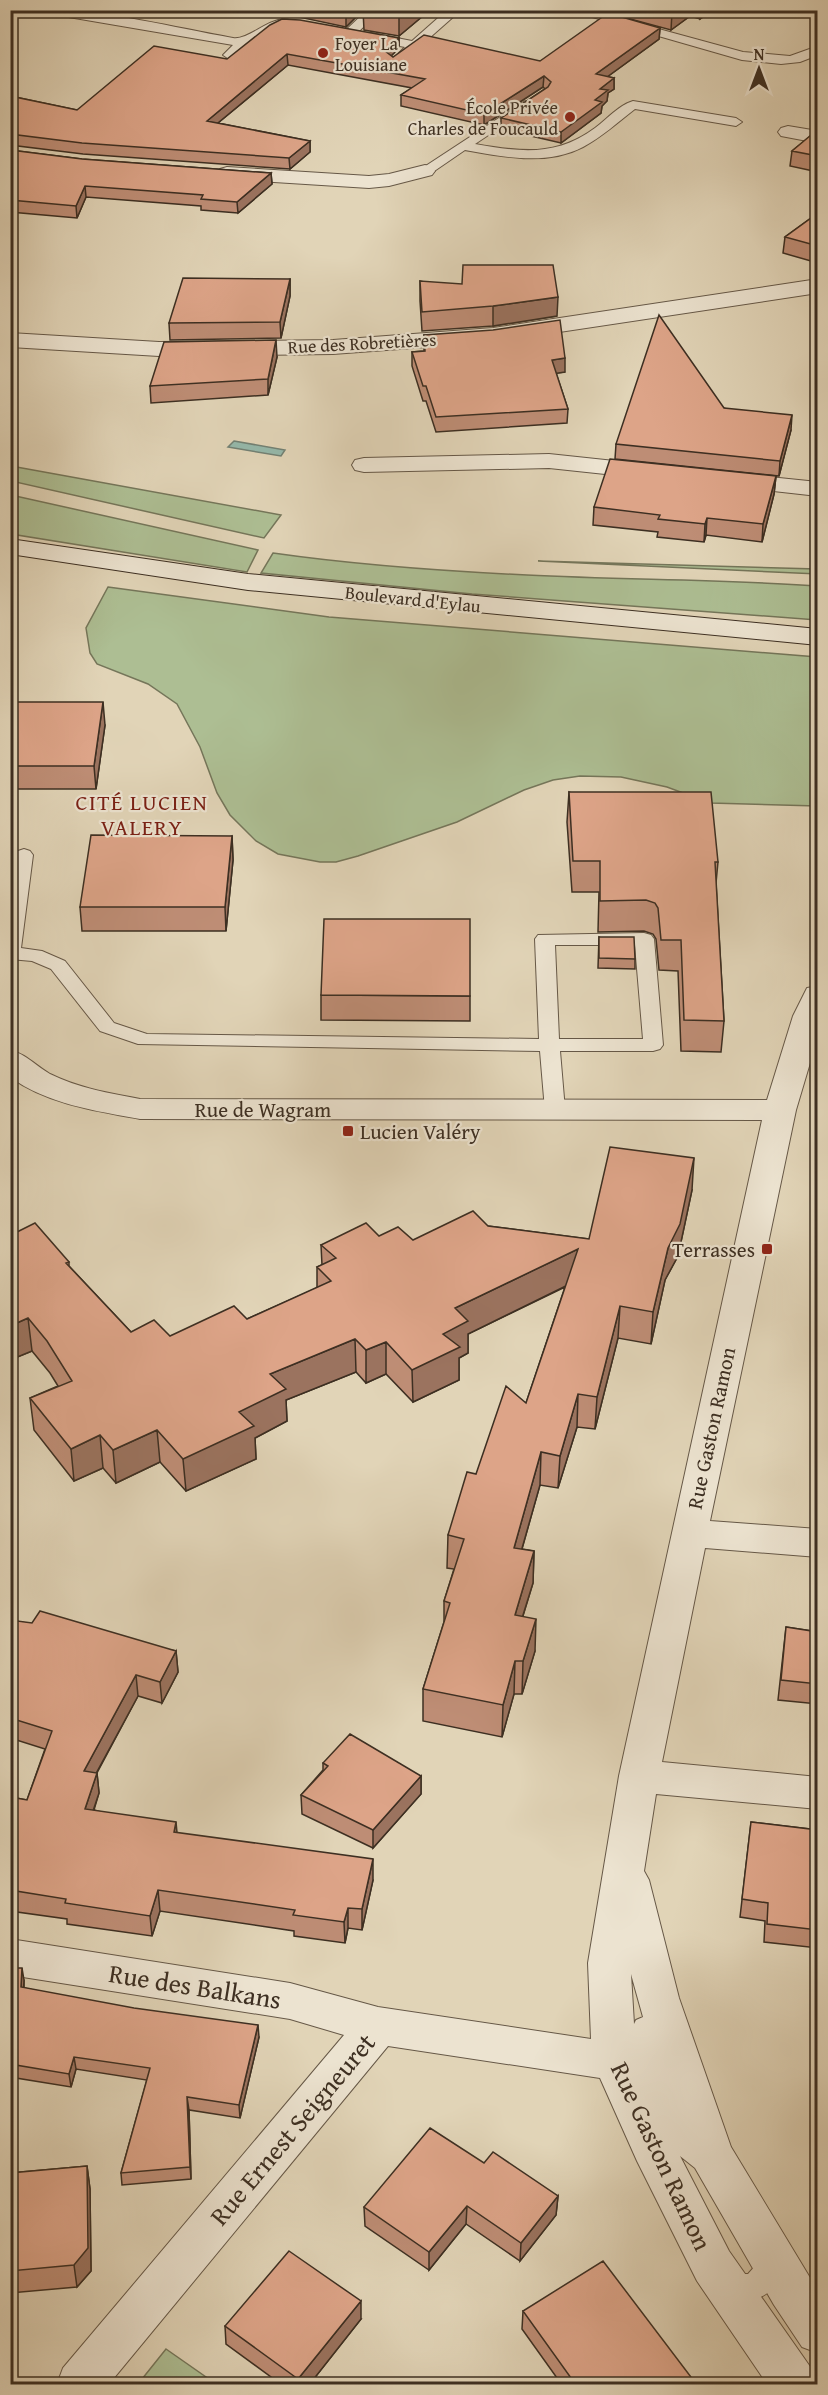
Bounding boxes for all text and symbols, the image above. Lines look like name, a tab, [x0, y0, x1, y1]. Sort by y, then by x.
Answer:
place label: Foyer La Louisiane	[335, 30, 407, 78]
north arrow	[729, 39, 789, 99]
text: N	[754, 42, 765, 66]
marker: Foyer La Louisiane	[316, 46, 330, 60]
place label: École Privée Charles de Foucauld	[408, 94, 558, 142]
marker: École Privée Charles de Foucauld	[563, 110, 577, 124]
street label: Rue des Robretières	[287, 326, 437, 360]
street label: Boulevard d'Eylau	[344, 578, 482, 620]
district label: CITÉ LUCIEN VALERY	[76, 786, 208, 843]
street label: Rue de Wagram	[195, 1094, 331, 1125]
place label: Lucien Valéry	[360, 1116, 481, 1147]
marker: Lucien Valéry	[341, 1124, 355, 1138]
place label: Terrasses	[672, 1234, 755, 1265]
marker: Terrasses	[760, 1242, 774, 1256]
street label: Rue Gaston Ramon	[679, 1344, 743, 1512]
street label: Rue des Balkans	[106, 1953, 284, 2019]
street label: Rue Ernest Seigneuret	[200, 2024, 384, 2234]
street label: Rue Gaston Ramon	[601, 2055, 723, 2257]

